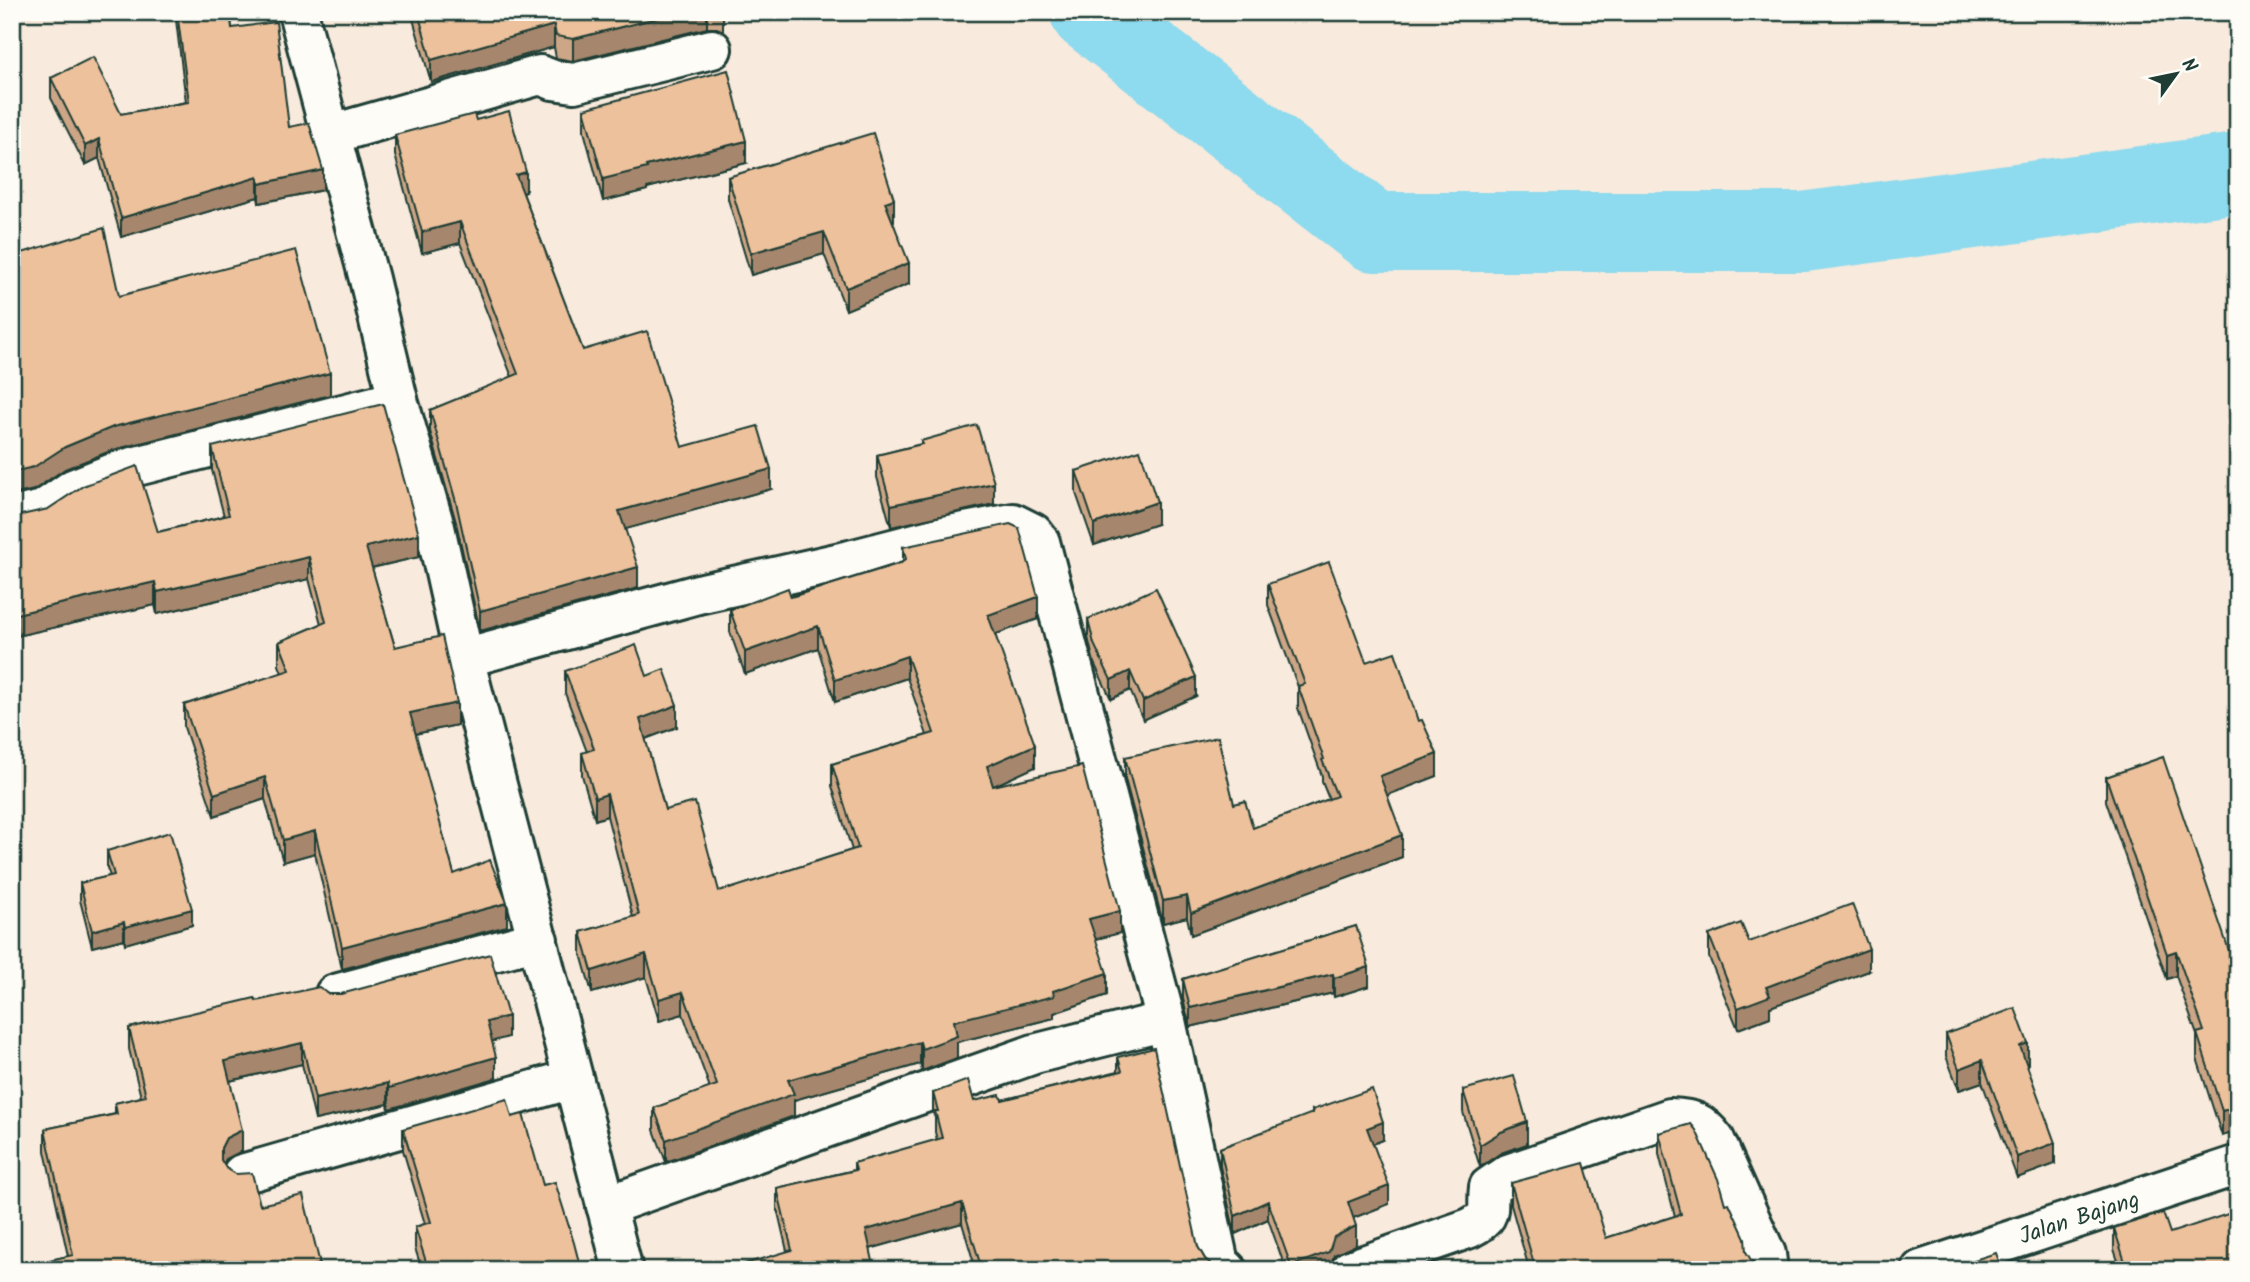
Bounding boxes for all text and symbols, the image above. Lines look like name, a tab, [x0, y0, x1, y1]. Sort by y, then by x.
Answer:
north arrow	[2142, 38, 2212, 108]
text: N	[2173, 53, 2204, 79]
street label: Jalan Bajang	[2015, 1183, 2144, 1255]

